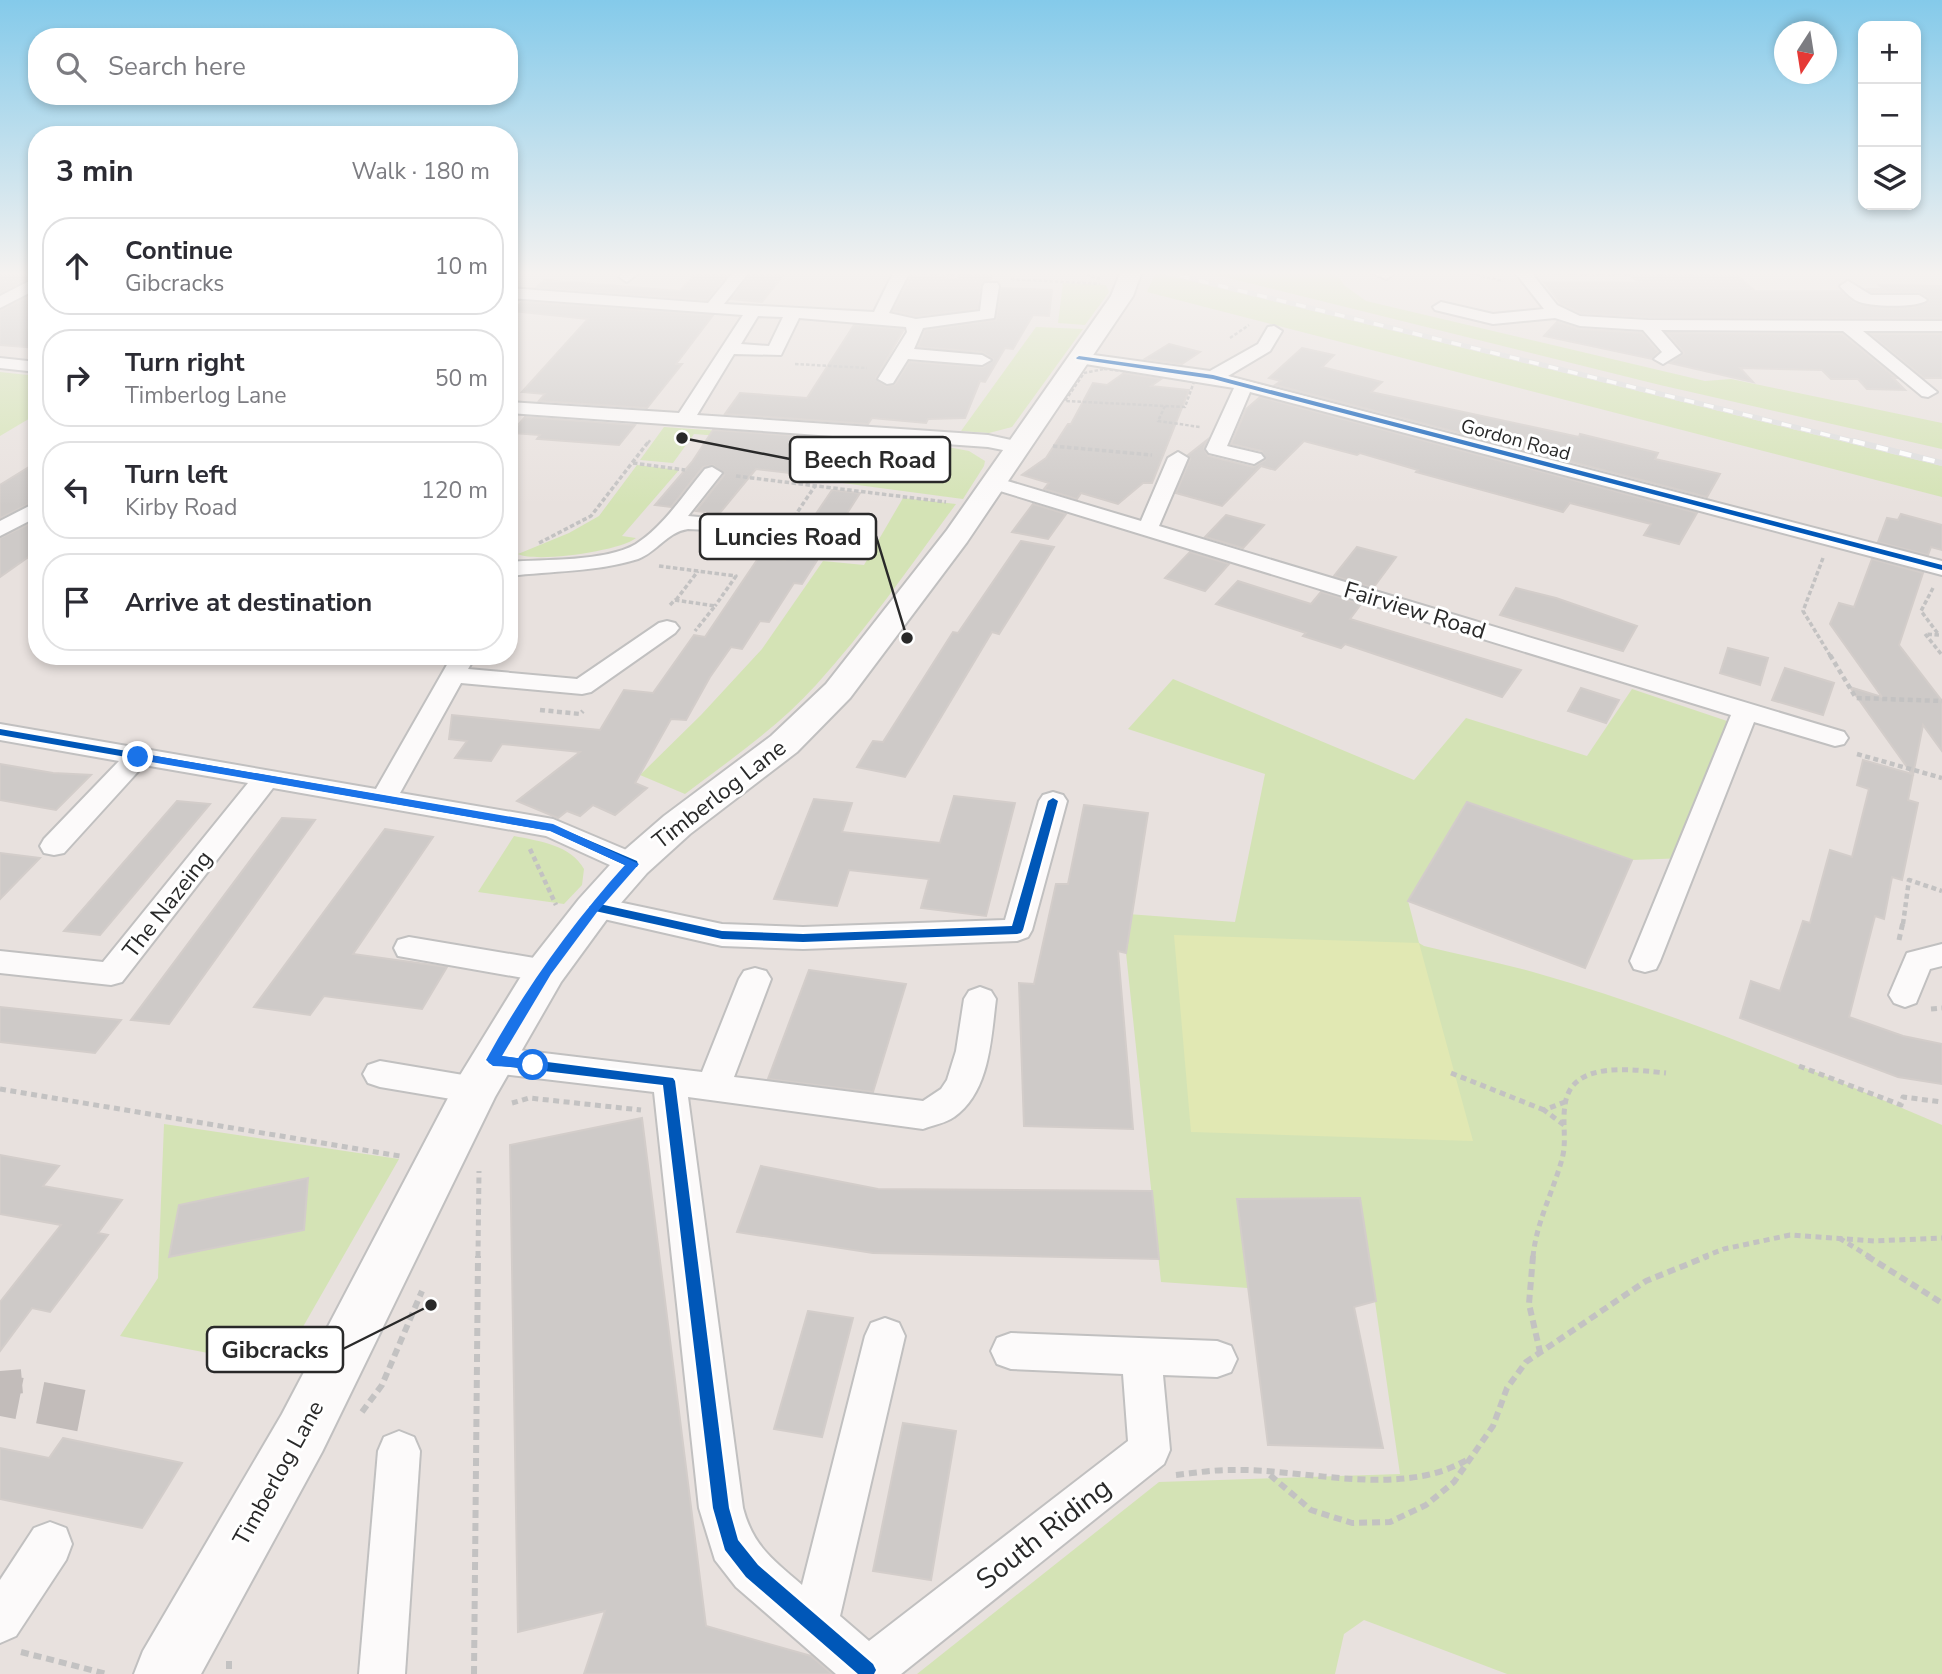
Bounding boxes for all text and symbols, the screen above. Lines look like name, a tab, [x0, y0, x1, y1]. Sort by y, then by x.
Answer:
north arrow	[1774, 21, 1837, 84]
map controls	[1858, 21, 1921, 210]
button: +	[1858, 21, 1921, 84]
search box	[28, 28, 518, 105]
icon: search	[52, 48, 90, 86]
text: Search here	[108, 49, 246, 84]
button: −	[1858, 84, 1921, 147]
button: layers	[1858, 147, 1921, 210]
text: 3 min	[56, 151, 134, 192]
text: Walk · 180 m	[351, 156, 490, 187]
text: Continue	[125, 233, 233, 268]
icon: ahead	[58, 247, 96, 285]
text: 10 m	[435, 251, 488, 282]
text: Gibcracks	[125, 268, 224, 299]
text: Turn right	[125, 345, 244, 380]
icon: right	[58, 359, 96, 397]
text: 50 m	[435, 363, 488, 394]
text: Timberlog Lane	[125, 380, 287, 411]
street label: Gordon Road	[1458, 413, 1573, 467]
callout: Beech Road	[790, 437, 950, 482]
text: Beech Road	[804, 444, 936, 476]
text: Turn left	[125, 457, 228, 492]
icon: left	[58, 471, 96, 509]
text: 120 m	[421, 475, 488, 506]
text: Kirby Road	[125, 492, 237, 523]
callout: Luncies Road	[700, 514, 876, 559]
text: Luncies Road	[714, 521, 862, 553]
street label: Fairview Road	[1340, 574, 1490, 647]
icon: arrive	[58, 583, 96, 621]
text: Arrive at destination	[125, 585, 372, 620]
street label: Timberlog Lane	[646, 732, 793, 856]
route end	[122, 741, 153, 772]
street label: The Nazeing	[116, 844, 219, 965]
route start	[517, 1049, 548, 1080]
callout: Gibcracks	[207, 1327, 343, 1372]
text: Gibcracks	[221, 1334, 329, 1366]
street label: Timberlog Lane	[226, 1395, 331, 1551]
street label: South Riding	[968, 1469, 1119, 1599]

